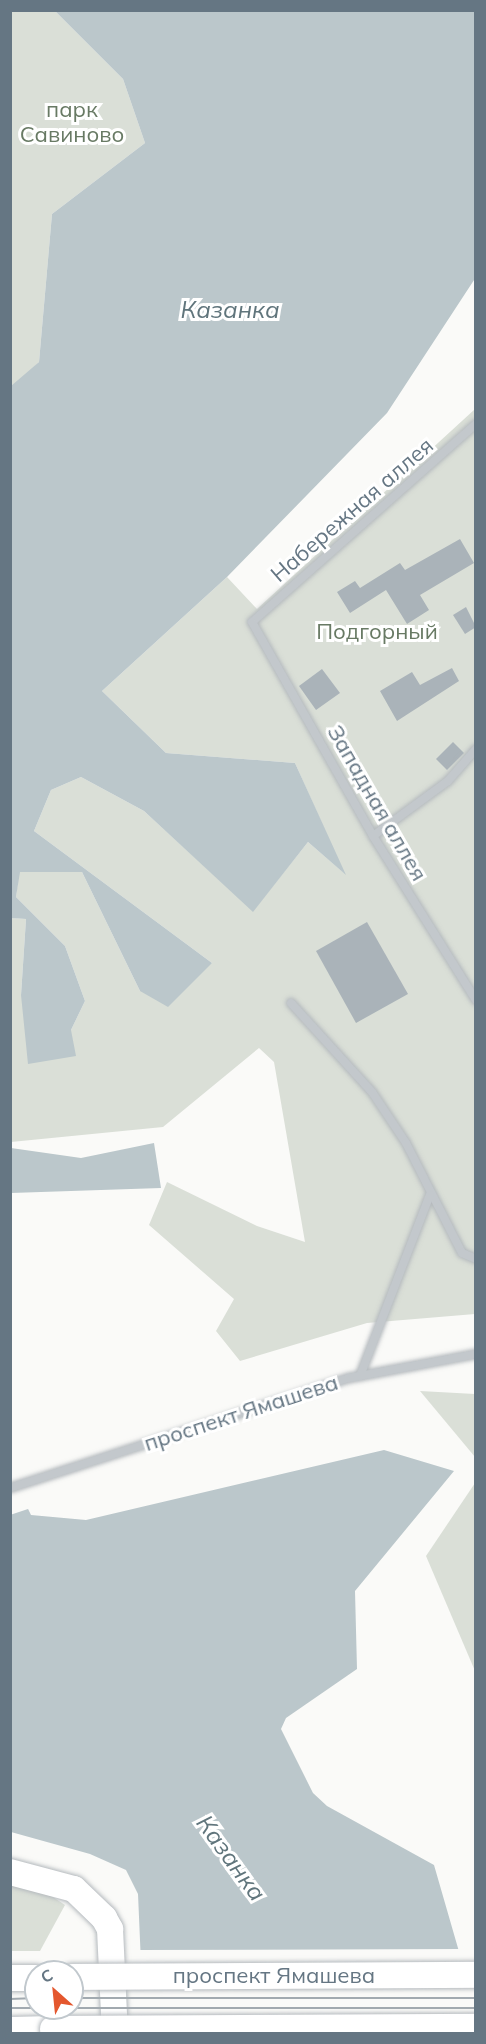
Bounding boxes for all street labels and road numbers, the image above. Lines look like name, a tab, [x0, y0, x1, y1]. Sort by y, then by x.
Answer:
street label: Набережная аллея	[265, 432, 439, 588]
street label: Западная аллея	[322, 720, 432, 886]
street label: проспект Ямашева	[141, 1369, 341, 1457]
street label: проспект Ямашева	[173, 1963, 375, 1989]

